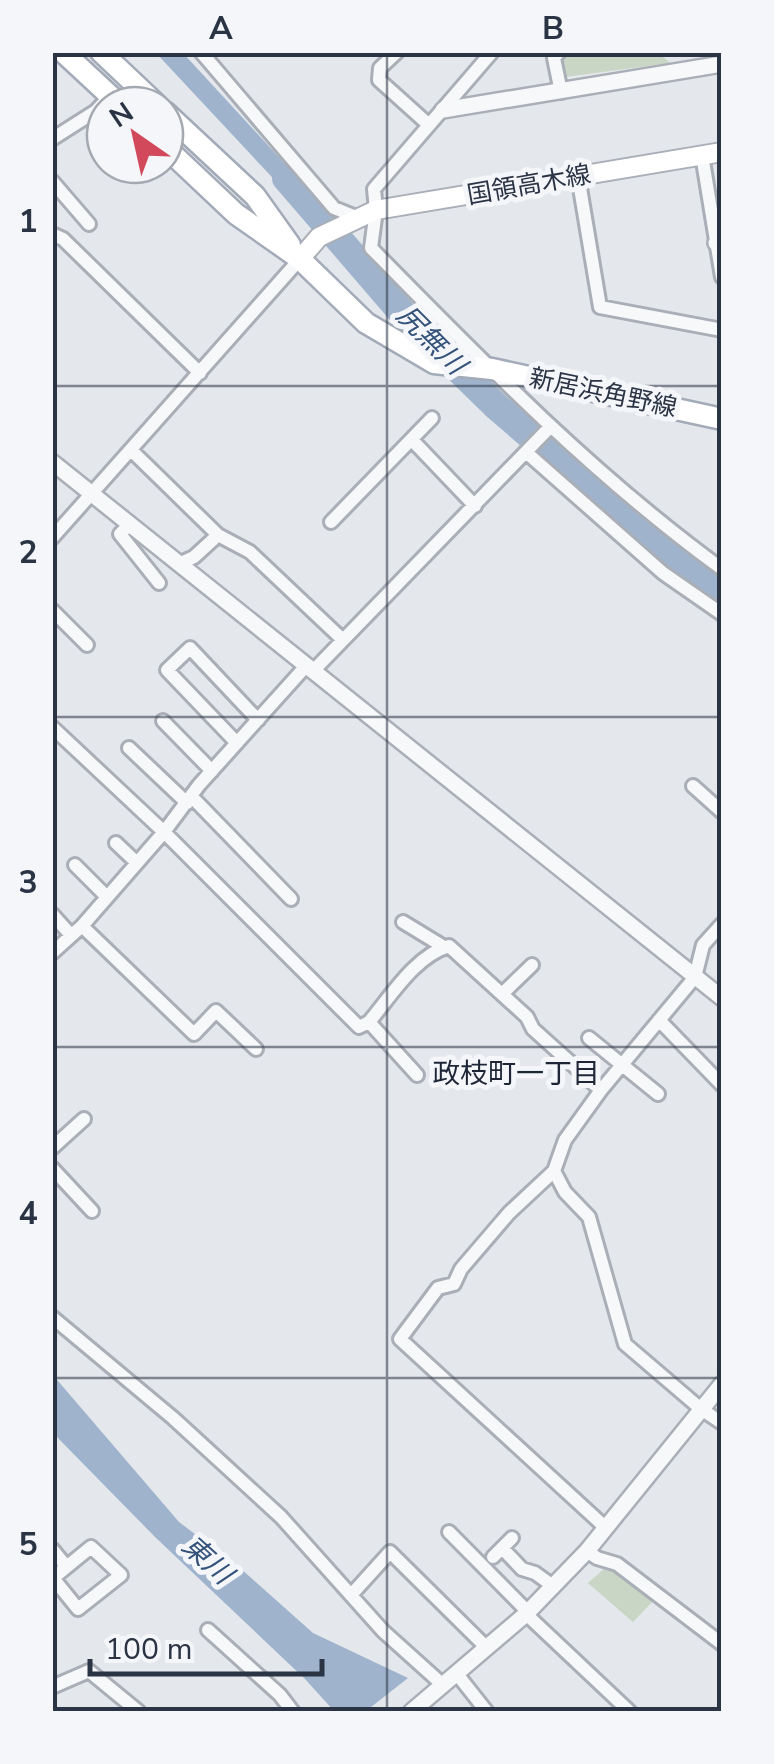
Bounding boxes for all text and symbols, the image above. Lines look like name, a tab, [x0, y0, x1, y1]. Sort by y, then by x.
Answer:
text: A	[209, 7, 233, 50]
text: B	[542, 7, 564, 50]
north arrow	[85, 85, 185, 185]
text: N	[102, 93, 141, 137]
street label: 国領高木線	[464, 157, 594, 213]
text: 1	[18, 200, 38, 243]
water label: 尻無川	[388, 297, 476, 385]
street label: 新居浜角野線	[526, 361, 680, 425]
text: 2	[18, 531, 38, 574]
text: 3	[18, 861, 38, 904]
district label: 政枝町一丁目	[432, 1055, 600, 1093]
text: 4	[18, 1192, 38, 1235]
text: 5	[18, 1523, 38, 1566]
water label: 東川	[173, 1527, 243, 1595]
scale bar	[90, 1614, 322, 1676]
text: 100 m	[105, 1629, 192, 1670]

